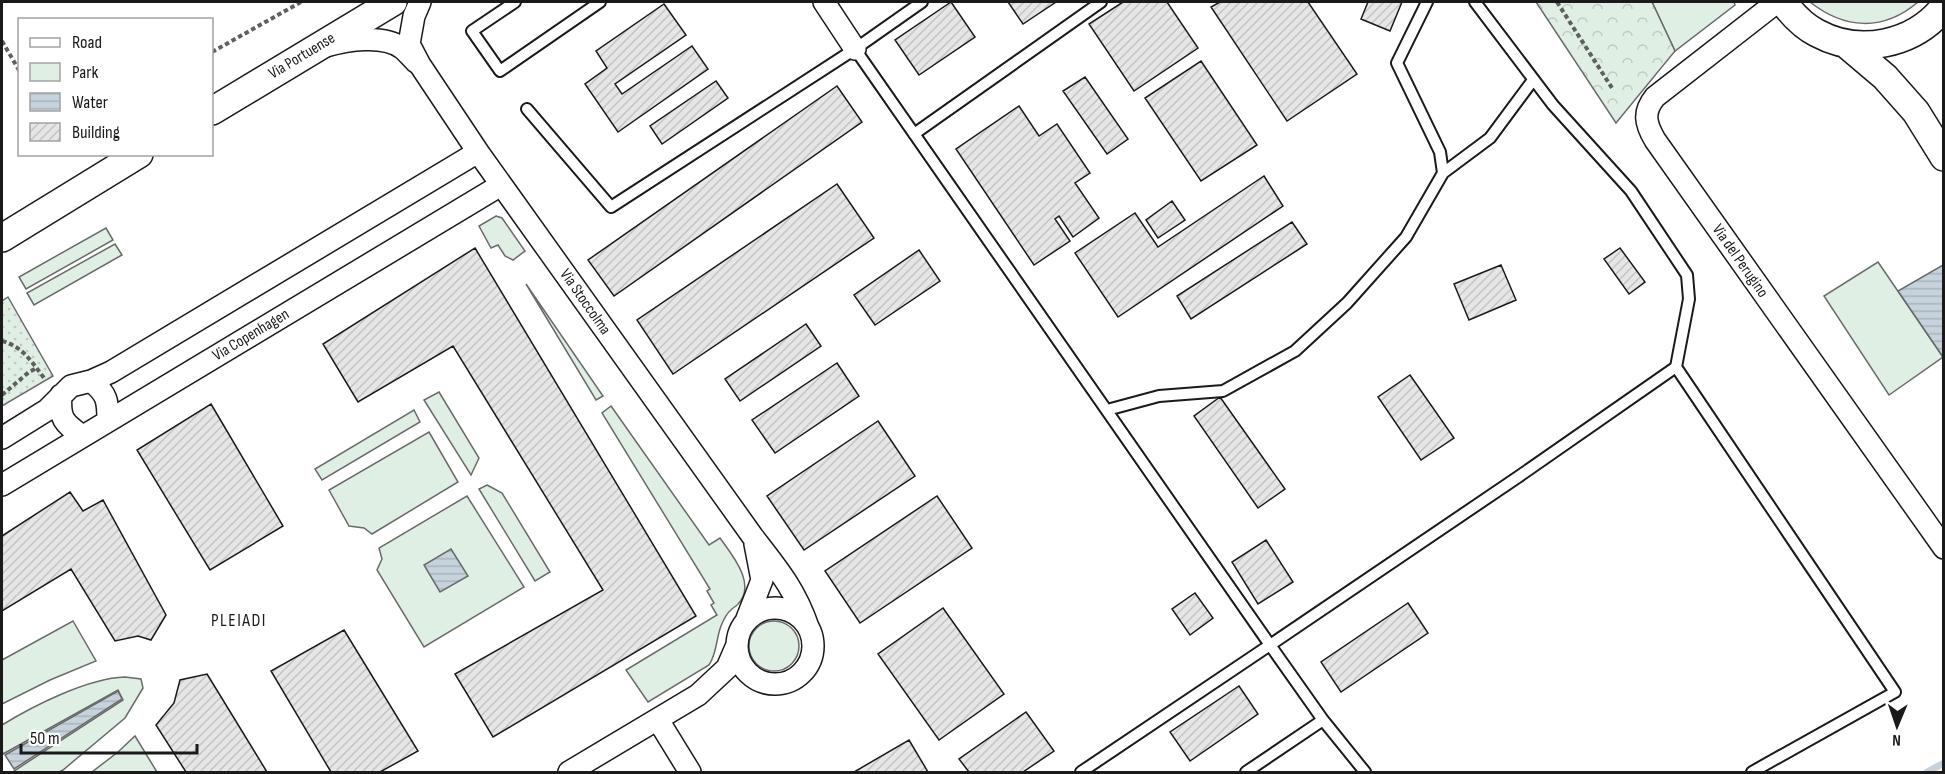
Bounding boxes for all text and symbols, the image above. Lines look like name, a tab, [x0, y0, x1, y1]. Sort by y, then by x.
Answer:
legend	[18, 18, 213, 156]
street label: Via Portuense	[265, 29, 339, 83]
text: Road	[72, 32, 102, 53]
text: Park	[72, 62, 98, 83]
text: Water	[72, 92, 108, 113]
text: Building	[72, 122, 120, 143]
street label: Via del Perugino	[1708, 221, 1772, 301]
street label: Via Stoccolma	[555, 265, 615, 339]
street label: Via Copenhagen	[209, 305, 293, 365]
district label: PLEIADI	[211, 610, 267, 631]
north arrow	[1867, 696, 1927, 756]
scale bar	[21, 717, 196, 755]
text: 50 m	[30, 728, 60, 749]
text: N	[1892, 730, 1901, 749]

